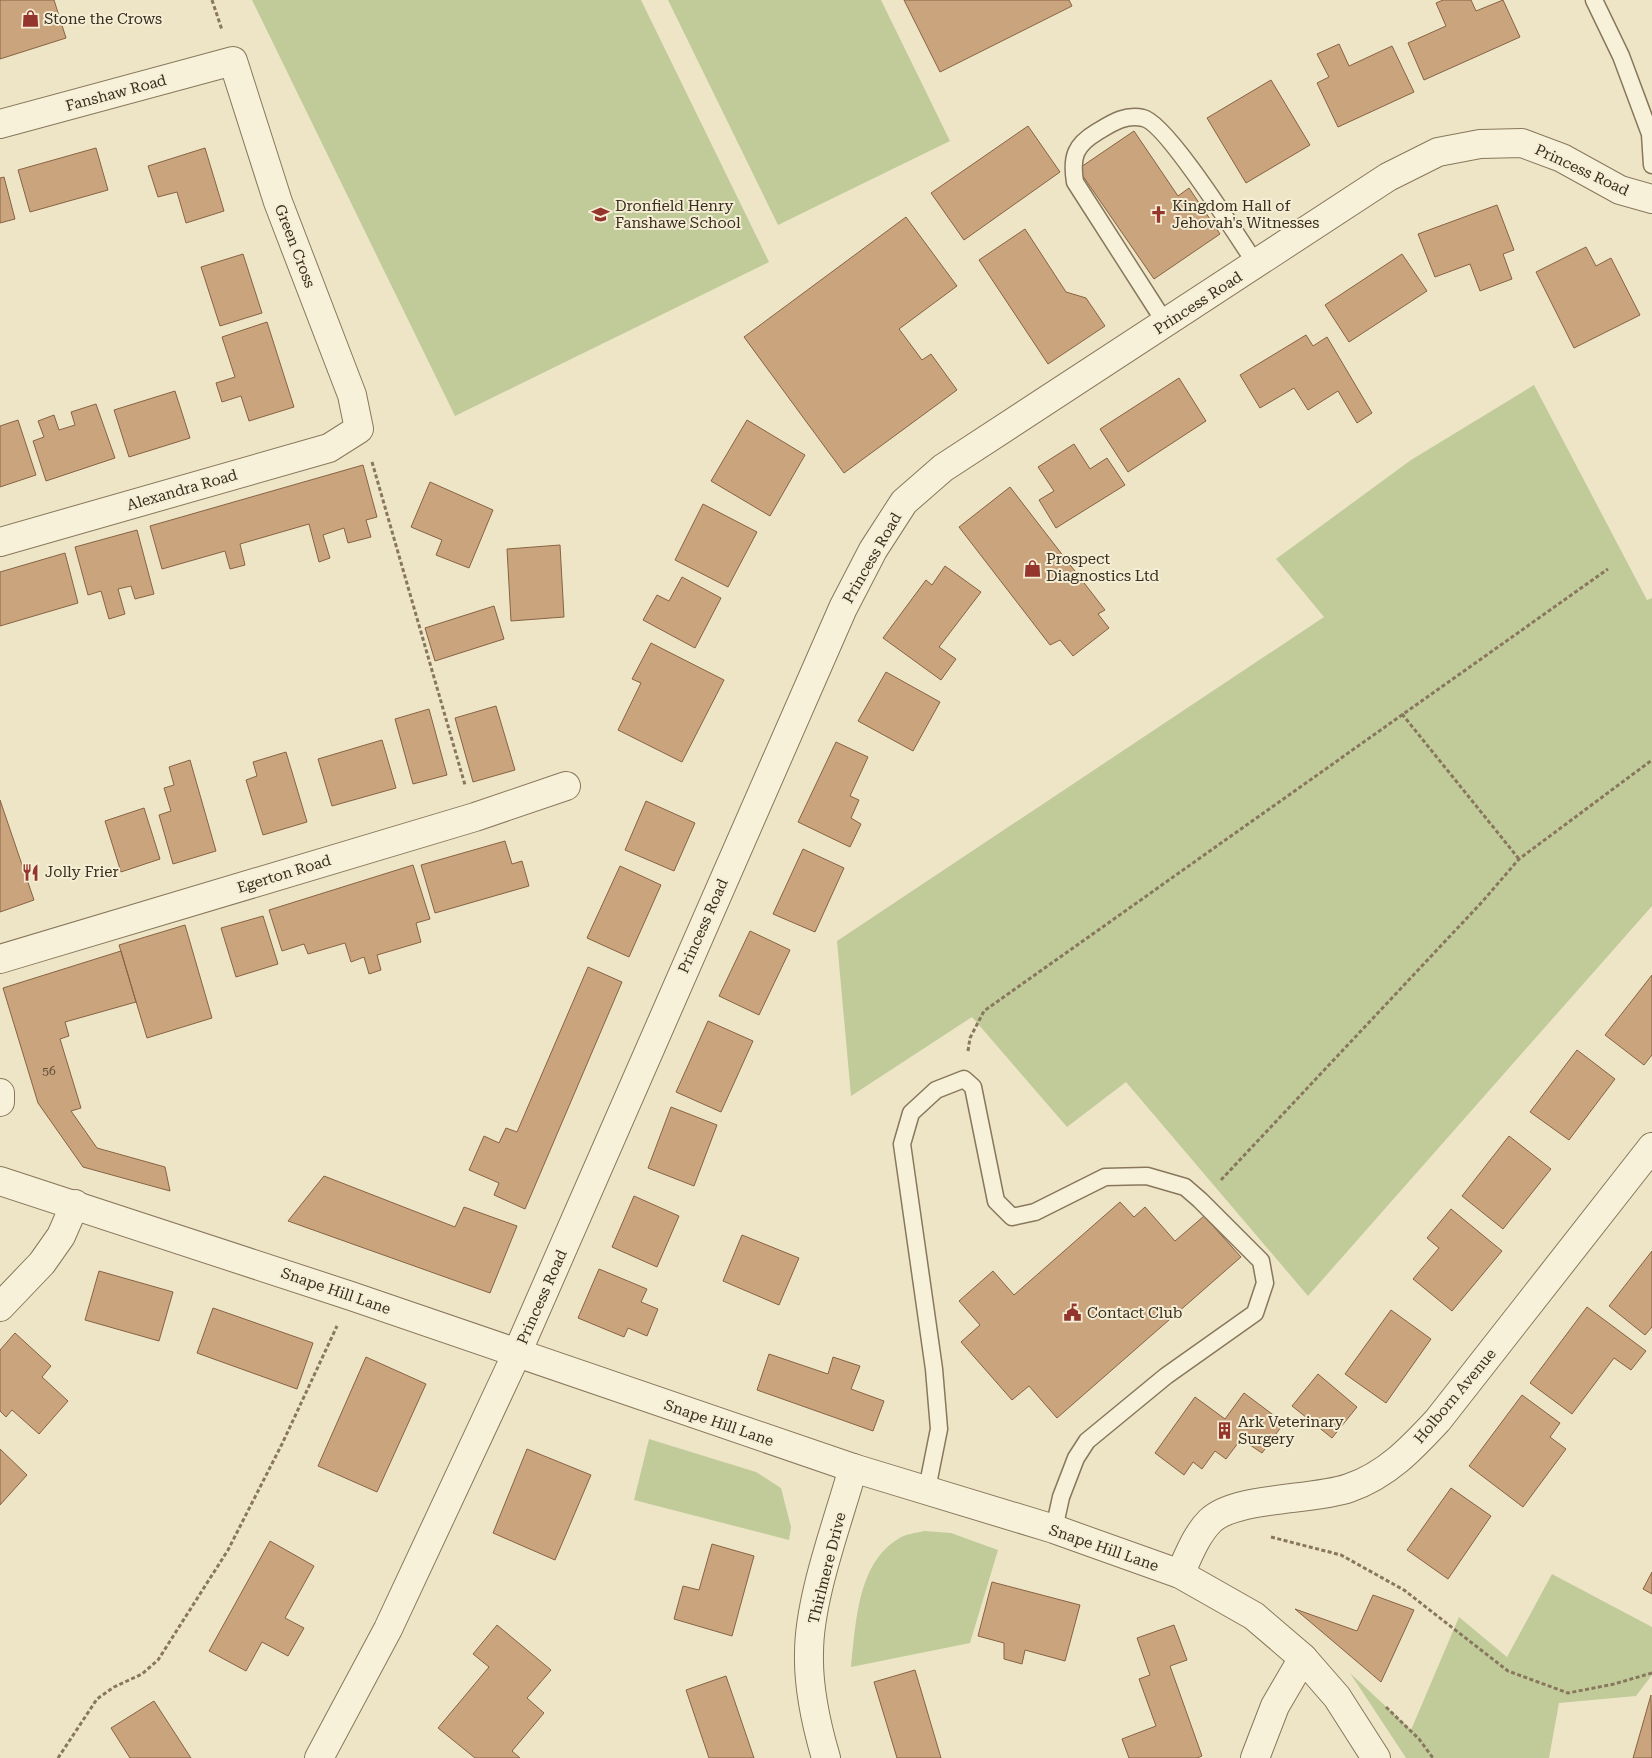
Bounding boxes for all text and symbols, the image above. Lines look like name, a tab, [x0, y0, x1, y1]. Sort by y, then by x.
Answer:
shop icon: Stone the Crows	[20, 9, 40, 29]
place label: Stone the Crows	[44, 10, 162, 28]
street label: Fanshaw Road	[64, 71, 169, 115]
street label: Princess Road	[1532, 140, 1632, 200]
place label: Dronfield Henry Fanshawe School	[615, 197, 741, 232]
place label: Kingdom Hall of Jehovah's Witnesses	[1172, 197, 1319, 232]
street label: Green Cross	[271, 202, 319, 290]
school or university icon: Dronfield Henry Fanshawe School	[591, 205, 611, 225]
church icon: Kingdom Hall of Jehovah's Witnesses	[1148, 205, 1168, 225]
street label: Princess Road	[1150, 268, 1246, 338]
street label: Alexandra Road	[125, 465, 240, 514]
street label: Princess Road	[839, 509, 905, 607]
place label: Prospect Diagnostics Ltd	[1046, 550, 1160, 585]
shop icon: Prospect Diagnostics Ltd	[1022, 558, 1042, 578]
street label: Egerton Road	[235, 851, 334, 897]
restaurant icon: Jolly Frier	[21, 862, 41, 882]
place label: Jolly Frier	[45, 863, 119, 881]
street label: Princess Road	[674, 876, 732, 976]
house number: 56	[42, 1064, 56, 1078]
street label: Princess Road	[513, 1247, 571, 1347]
street label: Snape Hill Lane	[279, 1264, 393, 1318]
public building icon: Contact Club	[1063, 1303, 1083, 1323]
place label: Contact Club	[1087, 1304, 1182, 1322]
street label: Holborn Avenue	[1410, 1345, 1500, 1447]
street label: Snape Hill Lane	[662, 1396, 776, 1450]
place label: Ark Veterinary Surgery	[1238, 1413, 1344, 1448]
building icon: Ark Veterinary Surgery	[1214, 1421, 1234, 1441]
street label: Thirlmere Drive	[804, 1510, 850, 1626]
street label: Snape Hill Lane	[1047, 1521, 1161, 1575]

